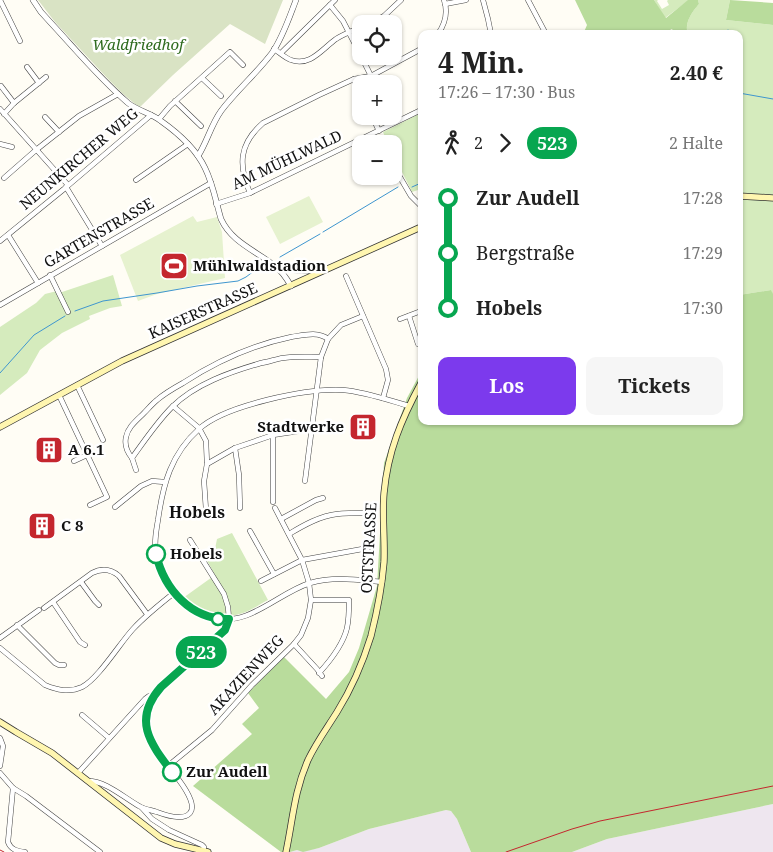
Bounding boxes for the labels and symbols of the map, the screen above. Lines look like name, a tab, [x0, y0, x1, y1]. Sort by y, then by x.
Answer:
park label: Waldfriedhof	[92, 34, 187, 54]
street label: NEUNKIRCHER WEG	[15, 103, 142, 214]
street label: AM MÜHLWALD	[228, 125, 345, 193]
street label: GARTENSTRASSE	[40, 192, 157, 272]
sports icon: Mühlwaldstadion	[159, 251, 189, 281]
place label: Mühlwaldstadion	[193, 255, 326, 275]
street label: KAISERSTRASSE	[145, 277, 260, 343]
building icon: Stadtwerke	[348, 412, 378, 442]
place label: Stadtwerke	[257, 416, 344, 436]
building icon: A 6.1	[34, 435, 64, 465]
place label: A 6.1	[68, 439, 105, 459]
district label: Hobels	[169, 501, 225, 523]
street label: OSTSTRASSE	[356, 502, 380, 594]
building icon: C 8	[27, 511, 57, 541]
place label: C 8	[61, 515, 83, 535]
place label: Hobels	[170, 543, 222, 563]
marker: Hobels	[146, 544, 166, 564]
unlabelled marker	[211, 612, 225, 626]
street label: AKAZIENWEG	[203, 630, 288, 719]
line badge: 523	[172, 636, 230, 668]
place label: Zur Audell	[186, 761, 268, 781]
marker: Zur Audell	[162, 762, 182, 782]

